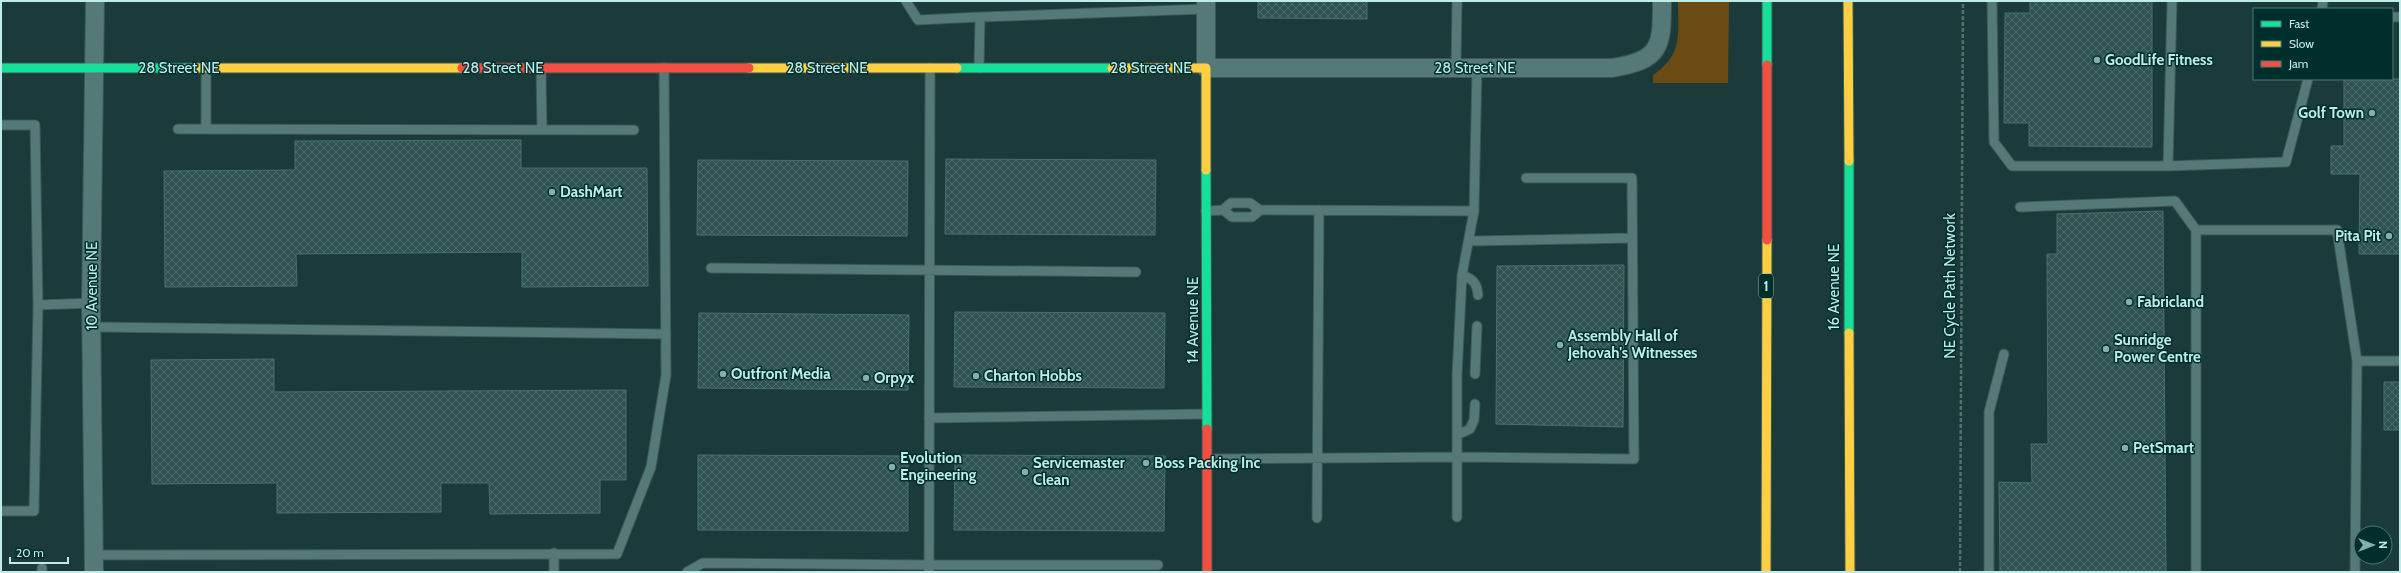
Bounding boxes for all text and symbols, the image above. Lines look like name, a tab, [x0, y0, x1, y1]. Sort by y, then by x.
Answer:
legend	[2253, 8, 2393, 80]
text: Fast	[2289, 16, 2309, 31]
text: Slow	[2289, 36, 2314, 51]
place label: GoodLife Fitness	[2105, 51, 2213, 69]
marker: GoodLife Fitness	[2092, 55, 2102, 65]
text: Jam	[2288, 56, 2308, 71]
street label: 28 Street NE	[138, 59, 220, 77]
street label: 28 Street NE	[462, 59, 544, 77]
street label: 28 Street NE	[786, 59, 868, 77]
street label: 28 Street NE	[1110, 59, 1192, 77]
street label: 28 Street NE	[1434, 59, 1516, 77]
place label: Golf Town	[2298, 104, 2364, 122]
marker: Golf Town	[2367, 108, 2377, 118]
place label: DashMart	[560, 183, 623, 201]
marker: DashMart	[547, 187, 557, 197]
street label: NE Cycle Path Network	[1941, 213, 1959, 359]
place label: Pita Pit	[2335, 227, 2381, 245]
marker: Pita Pit	[2384, 231, 2394, 241]
street label: 10 Avenue NE	[83, 242, 101, 330]
street label: 16 Avenue NE	[1825, 244, 1843, 330]
road number: 1	[1759, 274, 1773, 298]
street label: 14 Avenue NE	[1184, 277, 1202, 363]
place label: Fabricland	[2137, 293, 2204, 311]
marker: Fabricland	[2124, 297, 2134, 307]
place label: Assembly Hall of Jehovah's Witnesses	[1567, 327, 1697, 362]
place label: Sunridge Power Centre	[2114, 331, 2201, 366]
marker: Assembly Hall of Jehovah's Witnesses	[1555, 340, 1565, 350]
marker: Sunridge Power Centre	[2101, 344, 2111, 354]
place label: Outfront Media	[731, 365, 831, 383]
place label: Charton Hobbs	[984, 367, 1082, 385]
marker: Outfront Media	[718, 369, 728, 379]
place label: Orpyx	[874, 369, 915, 387]
marker: Charton Hobbs	[971, 371, 981, 381]
marker: Orpyx	[861, 373, 871, 383]
place label: PetSmart	[2133, 439, 2194, 457]
marker: PetSmart	[2120, 443, 2130, 453]
place label: Evolution Engineering	[900, 449, 977, 484]
place label: Servicemaster Clean	[1033, 454, 1125, 489]
place label: Boss Packing Inc	[1154, 454, 1260, 472]
marker: Boss Packing Inc	[1141, 458, 1151, 468]
marker: Evolution Engineering	[887, 462, 897, 472]
marker: Servicemaster Clean	[1020, 467, 1030, 477]
north arrow	[2353, 525, 2393, 565]
scale bar	[10, 539, 68, 565]
text: N	[2376, 541, 2390, 549]
text: 20 m	[16, 545, 44, 560]

